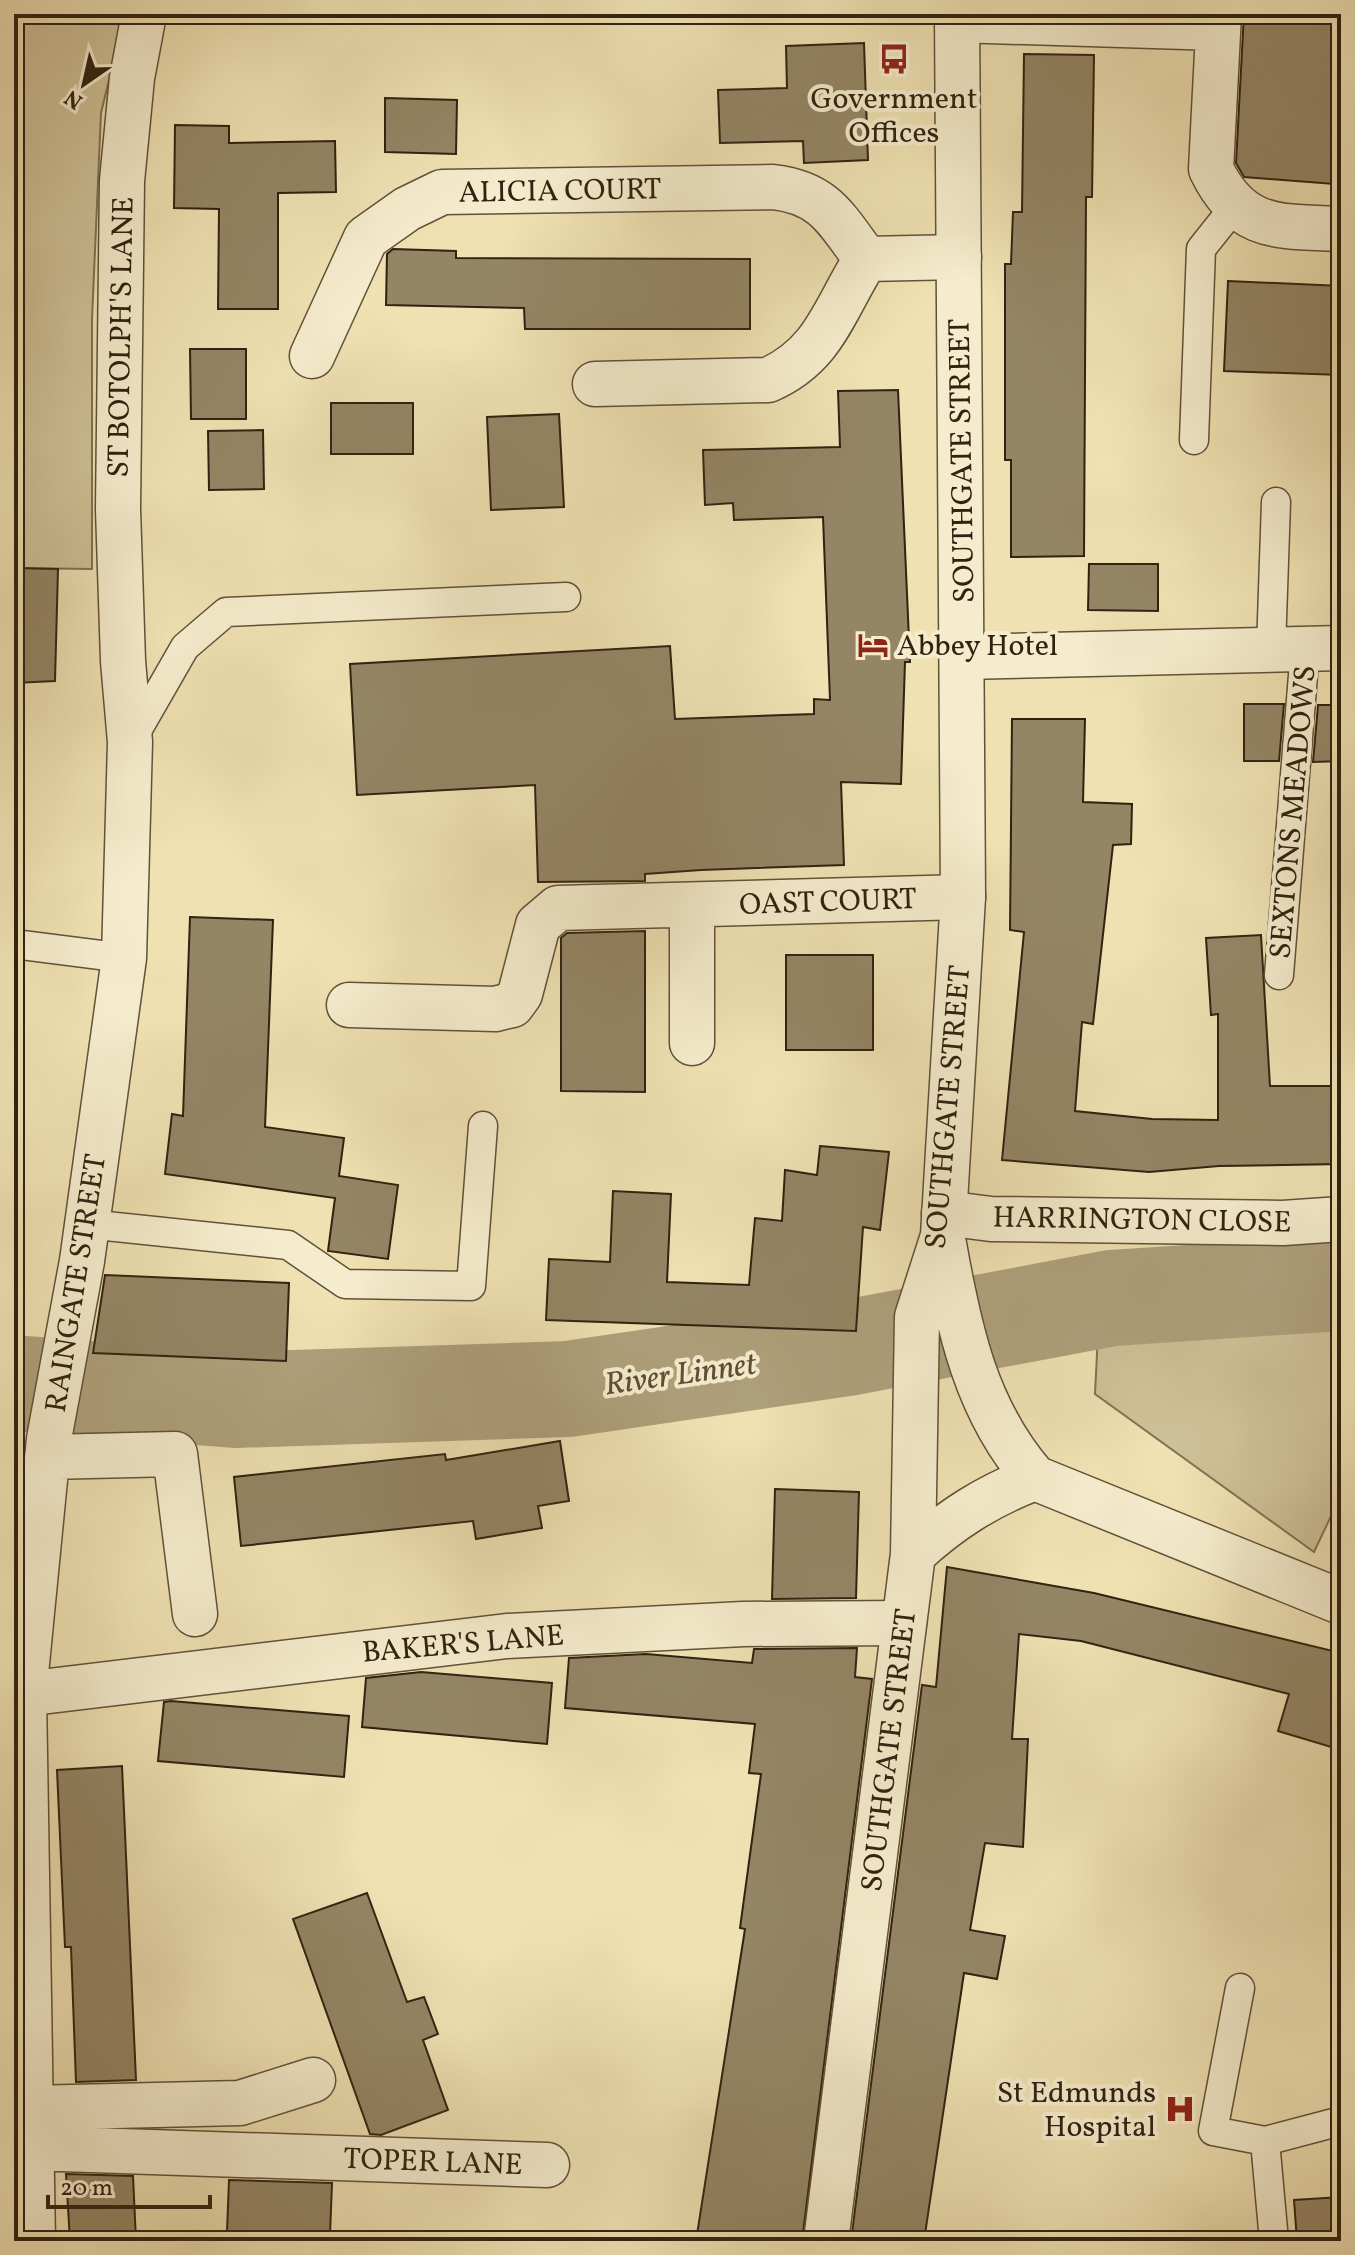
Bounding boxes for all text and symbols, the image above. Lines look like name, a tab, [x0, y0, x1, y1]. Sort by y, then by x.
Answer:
bus stop icon: Government Offices	[877, 42, 911, 76]
north arrow	[44, 44, 124, 124]
place label: Government Offices	[810, 79, 978, 155]
text: N	[59, 81, 90, 116]
street label: ALICIA COURT	[458, 169, 662, 215]
street label: ST BOTOLPH'S LANE	[99, 196, 145, 478]
street label: SOUTHGATE STREET	[940, 318, 986, 604]
place label: Abbey Hotel	[897, 626, 1058, 668]
hotel icon: Abbey Hotel	[856, 628, 890, 662]
street label: SEXTONS MEADOWS	[1260, 664, 1328, 961]
street label: OAST COURT	[739, 879, 918, 927]
street label: SOUTHGATE STREET	[916, 964, 982, 1251]
street label: RAINGATE STREET	[36, 1151, 118, 1416]
street label: HARRINGTON CLOSE	[992, 1197, 1292, 1245]
water label: River Linnet	[602, 1343, 760, 1408]
street label: SOUTHGATE STREET	[852, 1606, 928, 1894]
street label: BAKER'S LANE	[360, 1615, 566, 1675]
place label: St Edmunds Hospital	[997, 2073, 1156, 2149]
hospital icon: St Edmunds Hospital	[1163, 2092, 1197, 2126]
street label: TOPER LANE	[343, 2139, 523, 2187]
scale bar	[48, 2159, 210, 2209]
text: 20 m	[60, 2172, 113, 2206]

